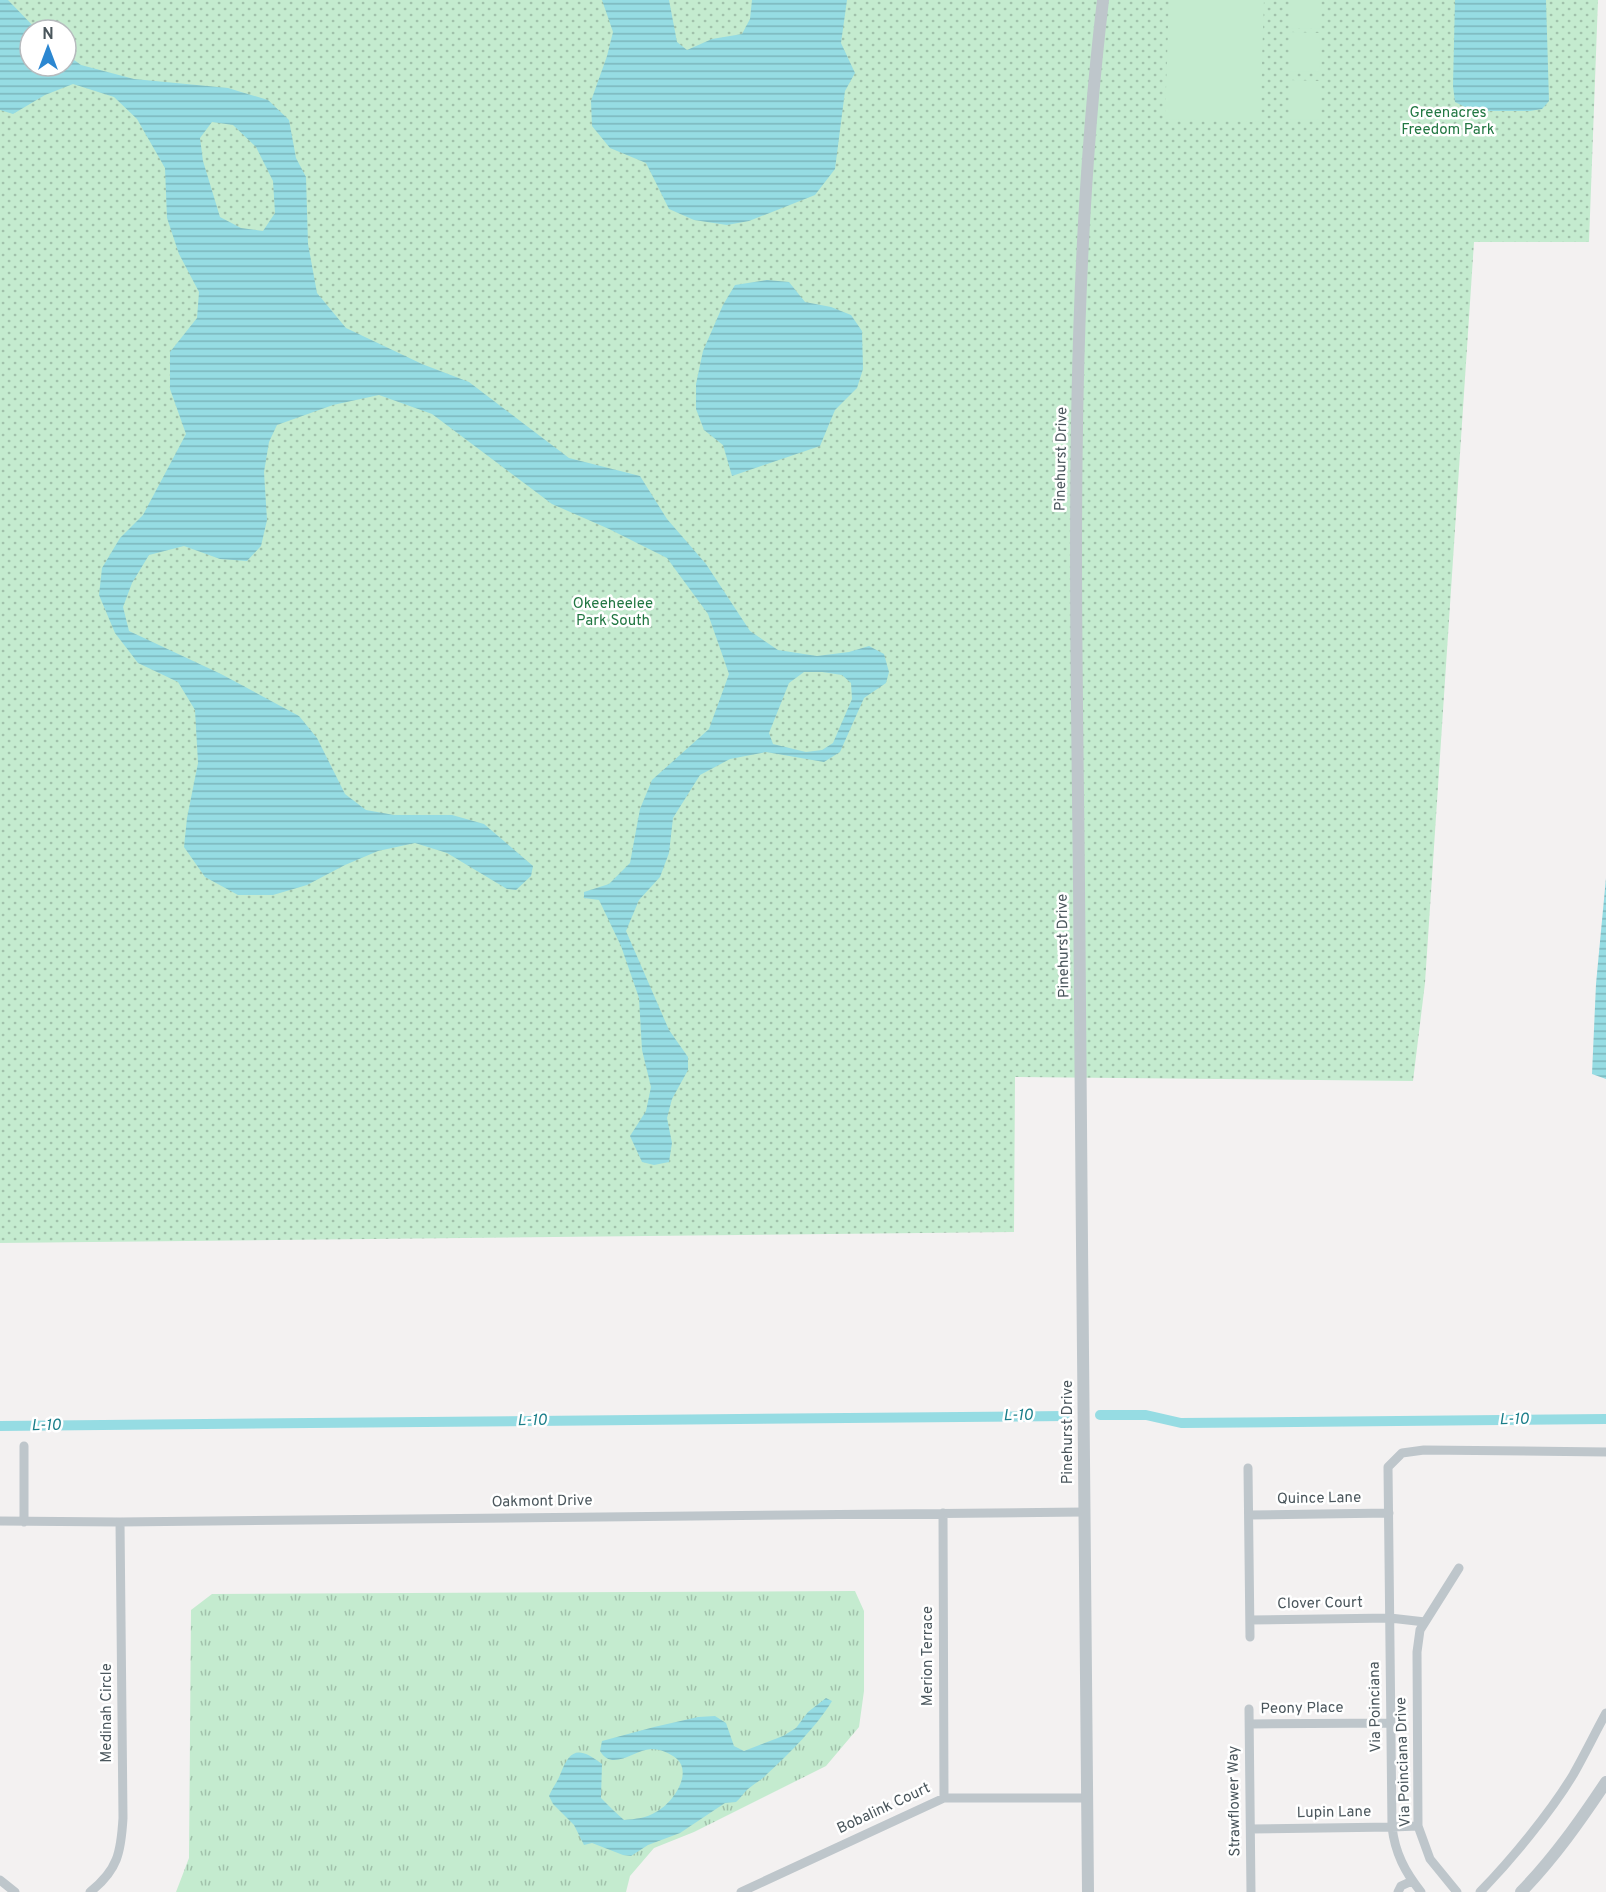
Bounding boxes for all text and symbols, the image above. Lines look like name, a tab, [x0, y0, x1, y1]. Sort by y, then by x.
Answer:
north arrow	[18, 18, 78, 78]
text: N	[42, 25, 54, 45]
park label: Greenacres Freedom Park	[1401, 104, 1495, 140]
street label: Pinehurst Drive	[1052, 407, 1072, 511]
park label: Okeeheelee Park South	[573, 595, 653, 631]
street label: Pinehurst Drive	[1054, 894, 1074, 998]
street label: Pinehurst Drive	[1059, 1380, 1078, 1484]
water label: L-10	[1003, 1406, 1033, 1426]
water label: L-10	[1499, 1410, 1529, 1430]
water label: L-10	[517, 1411, 547, 1431]
water label: L-10	[31, 1416, 61, 1436]
street label: Quince Lane	[1277, 1489, 1361, 1509]
street label: Oakmont Drive	[491, 1492, 593, 1512]
street label: Clover Court	[1277, 1594, 1363, 1614]
street label: Merion Terrace	[919, 1606, 938, 1706]
street label: Via Poinciana	[1366, 1661, 1386, 1753]
street label: Medinah Circle	[98, 1663, 117, 1763]
street label: Via Poinciana Drive	[1392, 1697, 1416, 1827]
street label: Peony Place	[1260, 1699, 1344, 1719]
street label: Strawflower Way	[1225, 1745, 1245, 1857]
street label: Bobalink Court	[834, 1779, 934, 1839]
street label: Lupin Lane	[1297, 1803, 1371, 1823]

